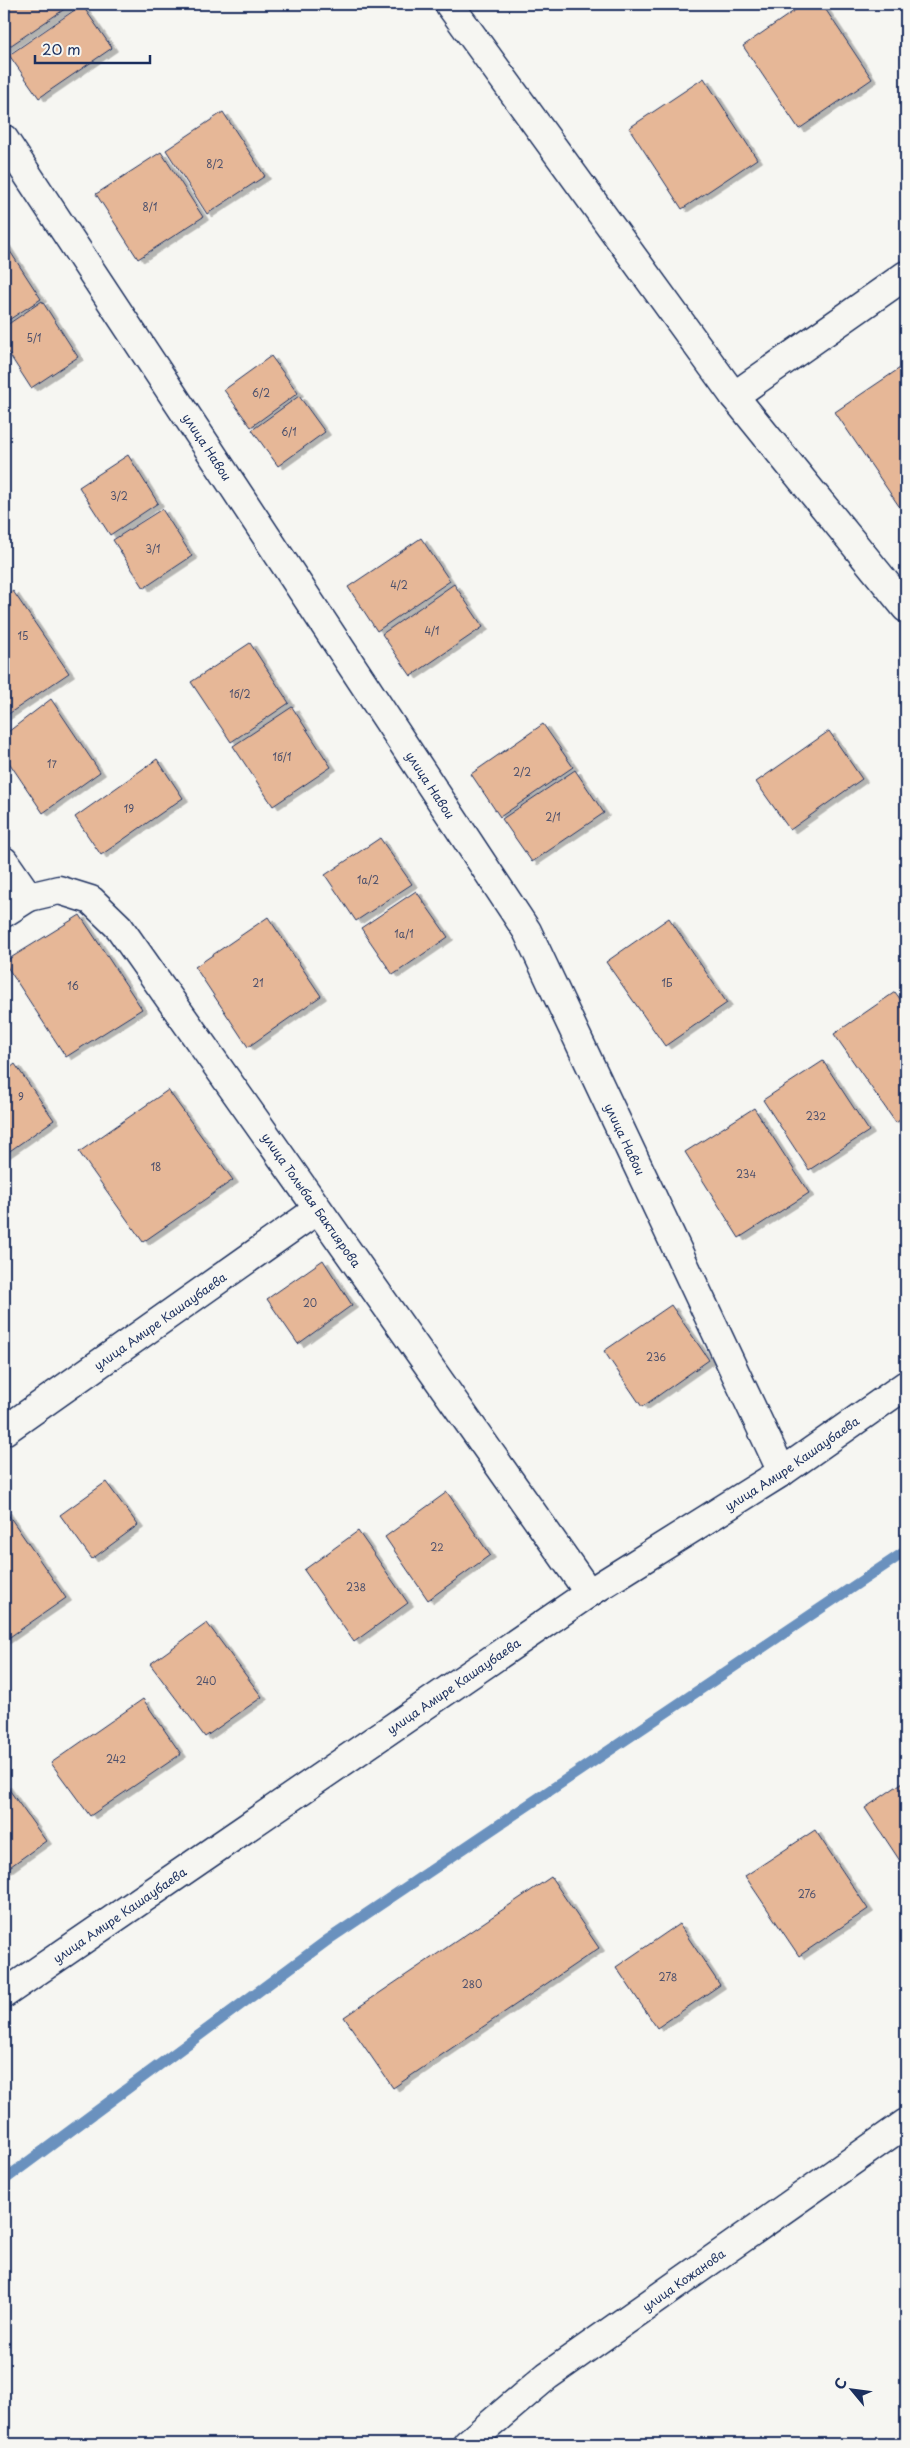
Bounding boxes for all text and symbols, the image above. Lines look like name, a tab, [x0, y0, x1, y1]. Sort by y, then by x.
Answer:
scale bar	[35, 32, 150, 64]
text: 20 m	[42, 37, 81, 60]
house number: 8/2	[206, 156, 224, 171]
house number: 8/1	[143, 199, 157, 214]
house number: 5/1	[26, 330, 42, 345]
house number: 6/2	[252, 385, 270, 400]
street label: улица Навои	[178, 410, 236, 484]
house number: 6/1	[281, 424, 297, 439]
house number: 3/2	[110, 488, 128, 503]
house number: 3/1	[145, 541, 161, 556]
house number: 4/2	[390, 577, 408, 592]
house number: 4/1	[424, 623, 440, 638]
house number: 15	[18, 628, 28, 643]
house number: 1б/2	[229, 686, 251, 701]
street label: улица Навои	[402, 748, 459, 822]
house number: 1б/1	[273, 749, 291, 764]
house number: 17	[47, 756, 58, 771]
house number: 2/2	[513, 764, 531, 779]
house number: 19	[124, 801, 134, 816]
house number: 2/1	[545, 809, 561, 824]
house number: 1а/2	[357, 872, 379, 887]
house number: 1а/1	[394, 926, 414, 941]
house number: 21	[252, 975, 264, 990]
house number: 1Б	[662, 975, 673, 990]
house number: 16	[67, 978, 79, 993]
house number: 9	[18, 1089, 24, 1104]
street label: улица Навои	[600, 1100, 650, 1178]
house number: 232	[806, 1108, 826, 1123]
street label: улица Толыбая Бактиярова	[258, 1129, 366, 1271]
house number: 18	[151, 1159, 161, 1174]
house number: 234	[736, 1166, 756, 1181]
street label: улица Амире Кашаубаева	[90, 1267, 230, 1374]
house number: 20	[303, 1295, 317, 1310]
house number: 236	[646, 1349, 666, 1364]
street label: улица Амире Кашаубаева	[721, 1411, 863, 1515]
house number: 22	[430, 1539, 444, 1554]
house number: 238	[346, 1579, 366, 1594]
street label: улица Амире Кашаубаева	[383, 1633, 524, 1738]
house number: 240	[196, 1673, 216, 1688]
house number: 242	[106, 1751, 126, 1766]
street label: улица Амире Кашаубаева	[49, 1862, 190, 1967]
house number: 276	[798, 1886, 816, 1901]
house number: 278	[659, 1969, 677, 1984]
house number: 280	[462, 1976, 482, 1991]
street label: улица Кожанова	[638, 2244, 729, 2315]
north arrow	[828, 2366, 878, 2416]
text: С	[828, 2374, 852, 2393]

